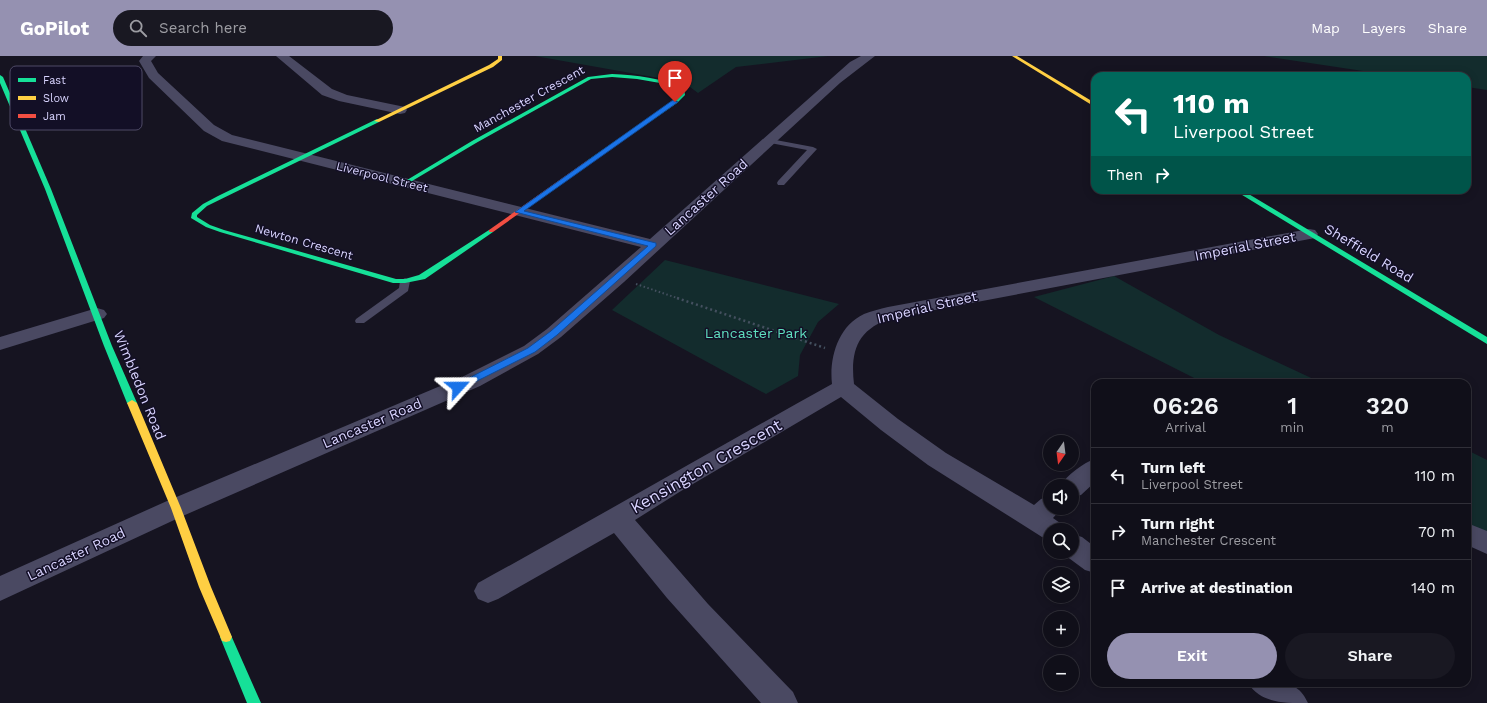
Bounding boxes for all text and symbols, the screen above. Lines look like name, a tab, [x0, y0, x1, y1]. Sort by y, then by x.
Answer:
search box	[113, 10, 393, 46]
text: GoPilot	[20, 17, 89, 40]
icon: search	[127, 17, 149, 39]
text: Search here	[159, 19, 247, 37]
text: Map	[1311, 20, 1340, 36]
text: Layers	[1362, 20, 1406, 36]
text: Share	[1428, 20, 1467, 36]
pin	[658, 61, 692, 102]
street label: Manchester Crescent	[471, 63, 587, 135]
legend	[10, 66, 142, 130]
icon: arrive	[664, 67, 686, 89]
text: Fast	[43, 74, 66, 87]
text: 110 m	[1173, 87, 1250, 120]
icon: left	[1107, 88, 1159, 140]
text: Slow	[43, 92, 69, 105]
text: Jam	[43, 110, 66, 123]
text: Liverpool Street	[1173, 121, 1314, 142]
street label: Lancaster Road	[661, 155, 751, 239]
street label: Liverpool Street	[335, 159, 429, 195]
icon: right	[1151, 164, 1173, 186]
text: Then	[1107, 166, 1143, 184]
street label: Sheffield Road	[1322, 220, 1416, 286]
street label: Newton Crescent	[253, 221, 355, 263]
street label: Imperial Street	[1193, 228, 1297, 264]
street label: Imperial Street	[875, 288, 979, 326]
park label: Lancaster Park	[705, 325, 807, 341]
street label: Wimbledon Road	[111, 328, 169, 442]
position arrow	[437, 366, 479, 408]
text: 06:26	[1153, 392, 1219, 420]
text: 1	[1287, 392, 1297, 420]
text: 320	[1366, 392, 1409, 420]
street label: Lancaster Road	[320, 395, 424, 451]
street label: Kensington Crescent	[627, 414, 785, 518]
text: Arrival	[1165, 420, 1206, 435]
text: min	[1280, 420, 1304, 435]
text: m	[1381, 420, 1394, 435]
north arrow	[1043, 435, 1079, 471]
map controls	[1043, 435, 1079, 691]
text: Turn left	[1141, 459, 1205, 477]
icon: left	[1107, 465, 1129, 487]
text: 110 m	[1415, 467, 1455, 485]
text: Liverpool Street	[1141, 477, 1243, 492]
button: sound	[1043, 479, 1079, 515]
text: Turn right	[1141, 515, 1214, 533]
icon: right	[1107, 521, 1129, 543]
button: search	[1043, 523, 1079, 559]
text: 70 m	[1418, 523, 1455, 541]
street label: Lancaster Road	[24, 524, 128, 584]
text: Manchester Crescent	[1141, 533, 1276, 548]
button: layers	[1043, 567, 1079, 603]
icon: arrive	[1107, 577, 1129, 599]
text: Arrive at destination	[1141, 579, 1293, 597]
text: 140 m	[1411, 579, 1455, 597]
button: +	[1043, 611, 1079, 647]
button: Exit	[1107, 633, 1277, 679]
button: Share	[1285, 633, 1455, 679]
button: −	[1043, 655, 1079, 691]

